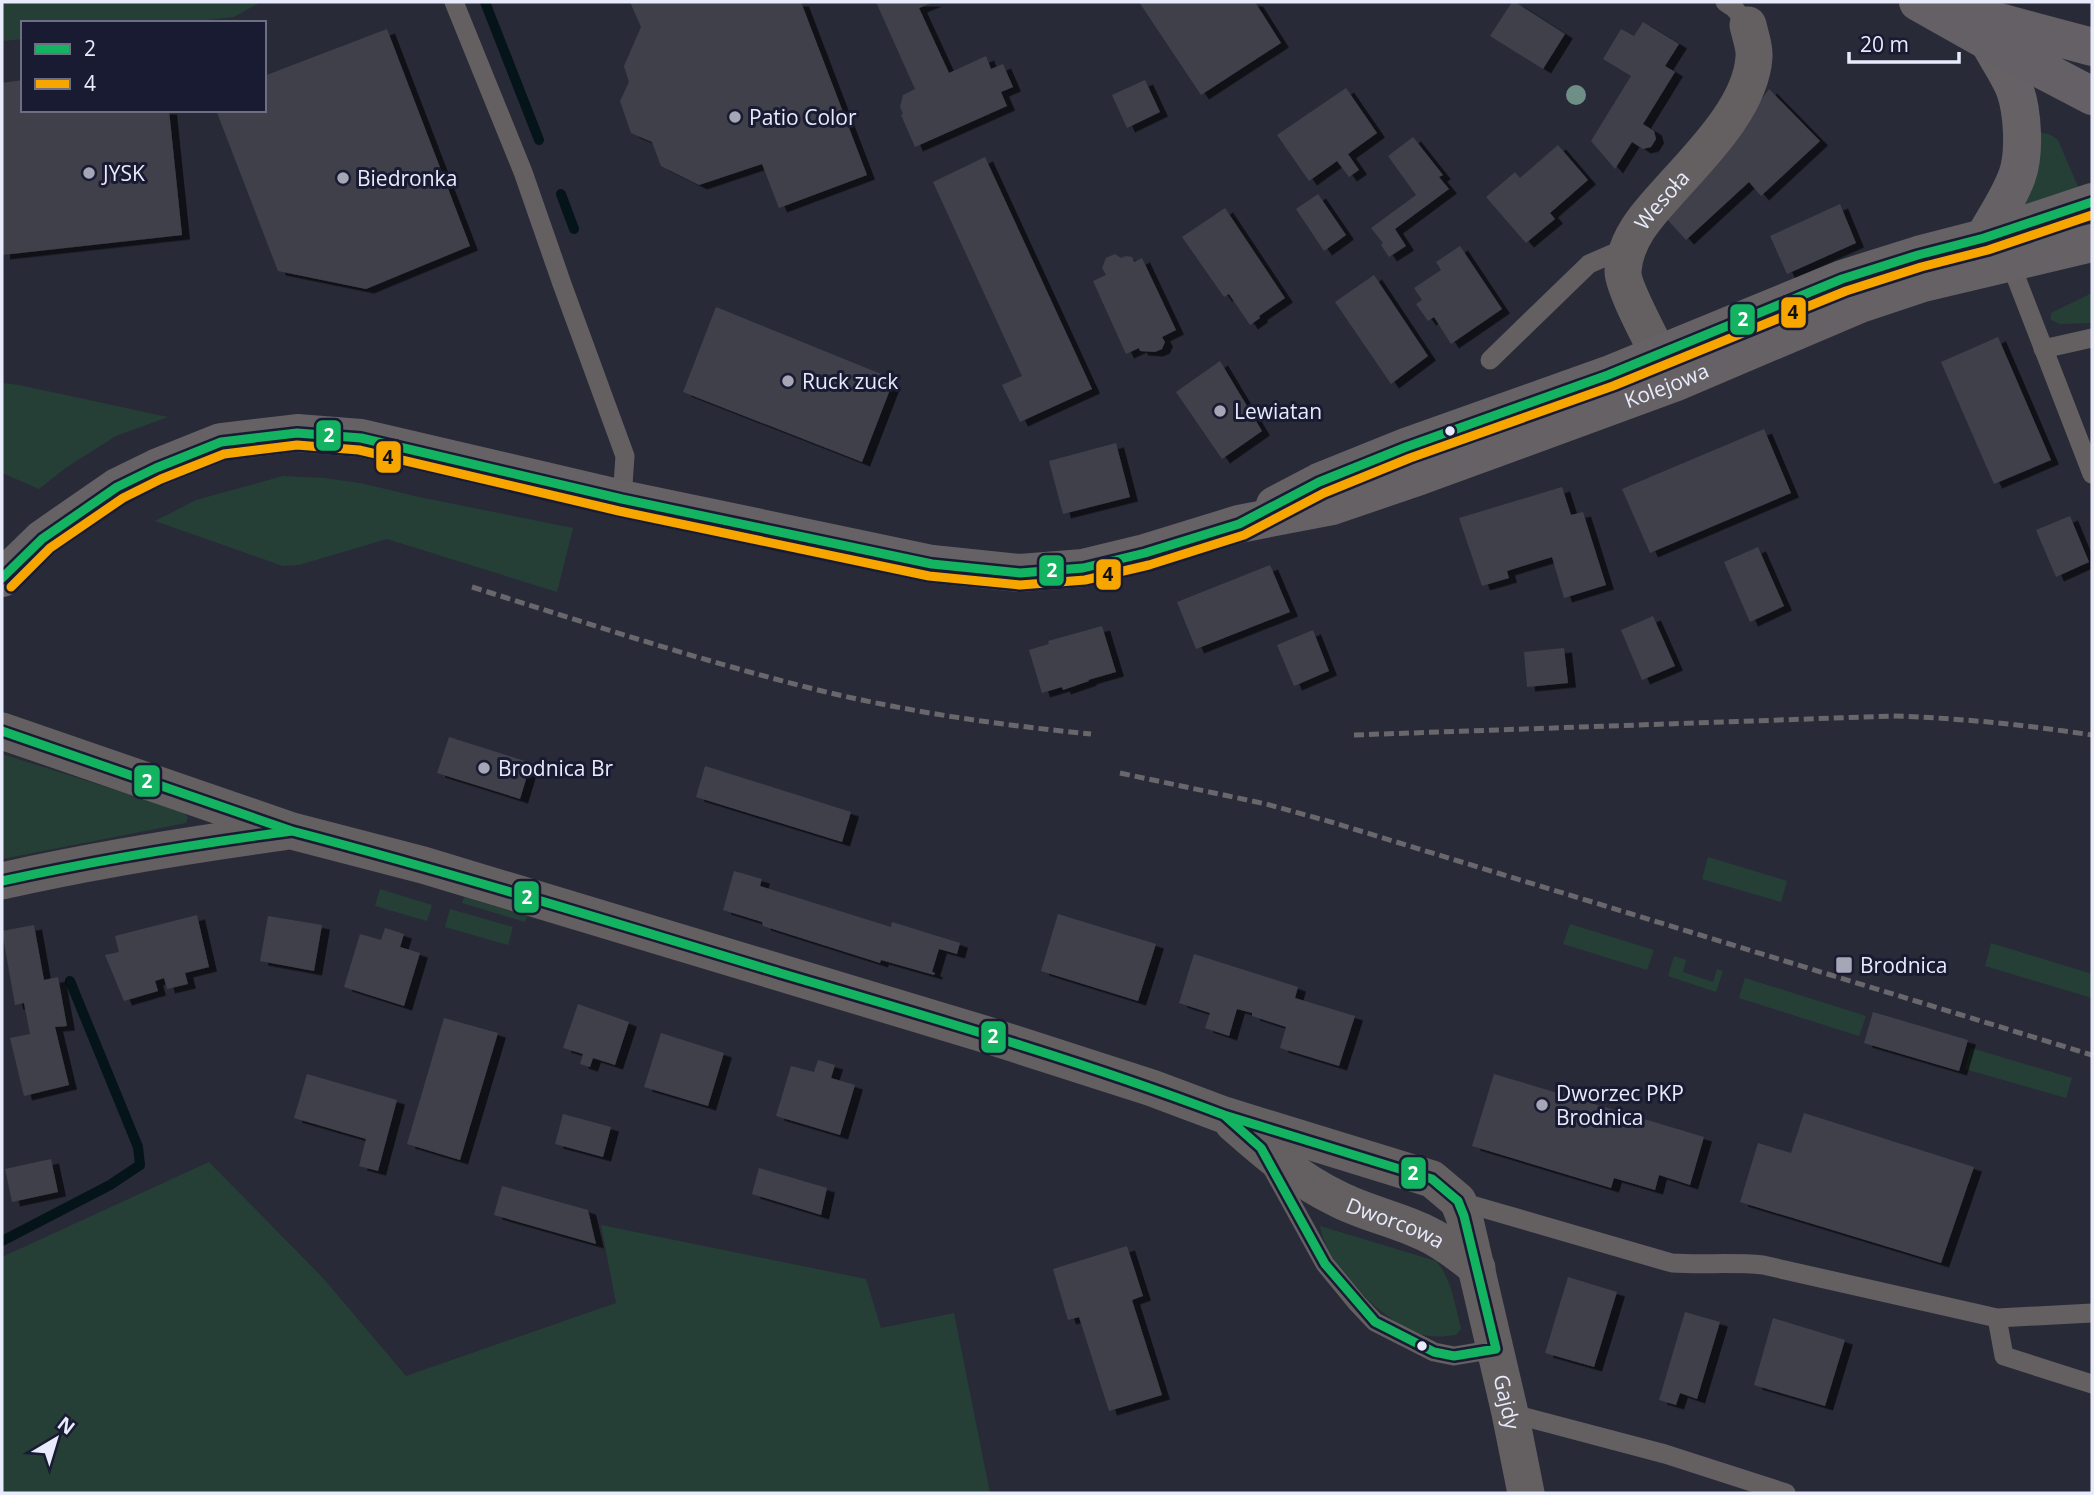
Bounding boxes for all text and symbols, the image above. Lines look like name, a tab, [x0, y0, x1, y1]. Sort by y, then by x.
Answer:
legend	[21, 21, 266, 112]
scale bar	[1849, 21, 1959, 65]
text: 20 m	[1860, 30, 1909, 58]
text: 2	[84, 34, 96, 62]
text: 4	[84, 69, 96, 97]
place label: Patio Color	[749, 103, 857, 131]
marker: Patio Color	[727, 109, 743, 125]
place label: JYSK	[101, 159, 145, 187]
place label: Biedronka	[357, 164, 457, 192]
street label: Wesoła	[1628, 164, 1695, 235]
marker: JYSK	[81, 165, 97, 181]
marker: Biedronka	[335, 170, 351, 186]
line badge: 4	[1780, 296, 1807, 329]
text: 4	[1788, 299, 1799, 325]
line badge: 2	[1729, 303, 1756, 336]
text: 2	[1738, 306, 1749, 332]
street label: Kolejowa	[1620, 356, 1713, 414]
place label: Ruck zuck	[802, 367, 898, 395]
marker: Ruck zuck	[780, 373, 796, 389]
place label: Lewiatan	[1234, 397, 1322, 425]
marker: Lewiatan	[1212, 403, 1228, 419]
line badge: 2	[315, 419, 342, 452]
text: 2	[324, 422, 335, 448]
unlabelled marker	[1443, 424, 1457, 438]
line badge: 4	[375, 440, 402, 474]
text: 4	[383, 444, 394, 470]
line badge: 2	[1038, 554, 1065, 587]
text: 2	[1047, 557, 1058, 583]
line badge: 4	[1095, 558, 1122, 591]
text: 4	[1103, 561, 1114, 587]
place label: Brodnica Br	[498, 754, 614, 782]
marker: Brodnica Br	[476, 760, 492, 776]
line badge: 2	[133, 764, 161, 798]
text: 2	[142, 768, 153, 794]
line badge: 2	[513, 880, 540, 914]
text: 2	[522, 884, 533, 910]
place label: Brodnica	[1860, 951, 1948, 979]
marker: Brodnica	[1834, 955, 1854, 975]
line badge: 2	[980, 1020, 1007, 1054]
text: 2	[988, 1023, 999, 1049]
place label: Dworzec PKP Brodnica	[1556, 1079, 1684, 1131]
marker: Dworzec PKP Brodnica	[1534, 1097, 1550, 1113]
line badge: 2	[1400, 1156, 1427, 1190]
text: 2	[1408, 1160, 1419, 1186]
street label: Dworcowa	[1342, 1191, 1450, 1255]
unlabelled marker	[1415, 1339, 1429, 1353]
street label: Gajdy	[1487, 1372, 1527, 1432]
north arrow	[21, 1404, 91, 1474]
text: N	[52, 1411, 81, 1441]

